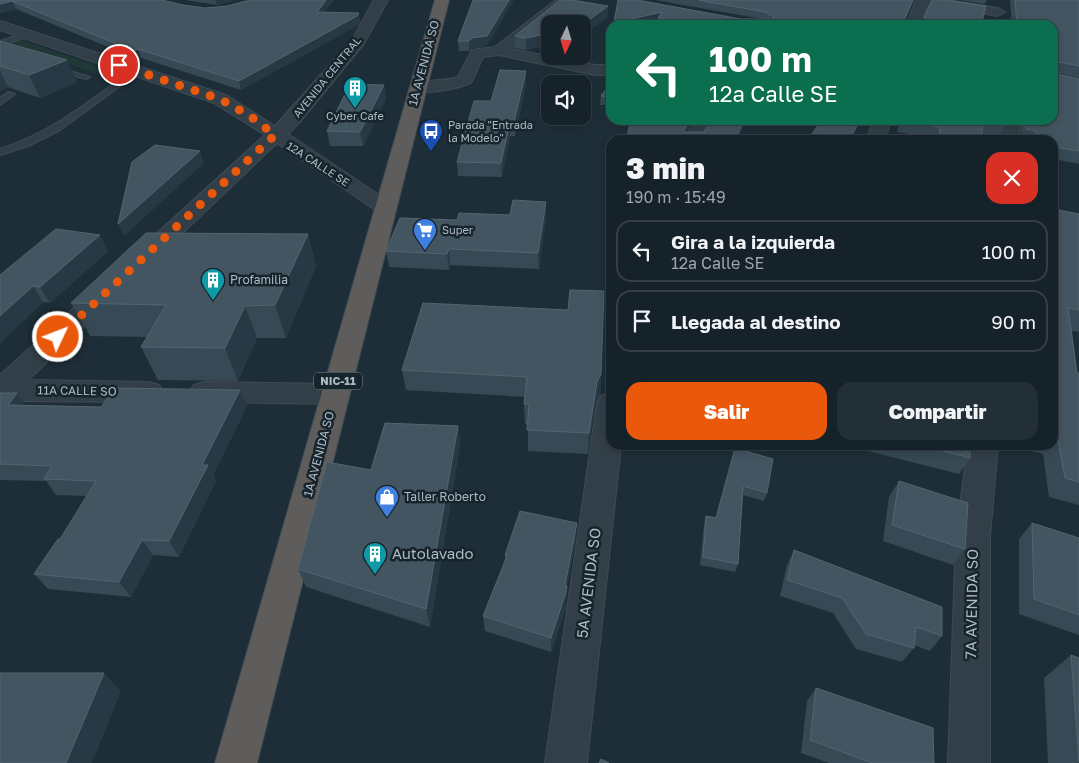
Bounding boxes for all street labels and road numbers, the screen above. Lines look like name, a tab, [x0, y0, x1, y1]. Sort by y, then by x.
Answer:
street label: 1A AVENIDA SO	[405, 18, 442, 107]
street label: AVENIDA CENTRAL	[290, 33, 364, 120]
street label: 12A CALLE SE	[284, 138, 352, 189]
road number: NIC-11	[314, 372, 362, 390]
street label: 11A CALLE SO	[37, 382, 117, 399]
street label: 1A AVENIDA SO	[300, 409, 337, 498]
street label: 5A AVENIDA SO	[572, 527, 604, 639]
street label: 7A AVENIDA SO	[961, 549, 981, 659]

